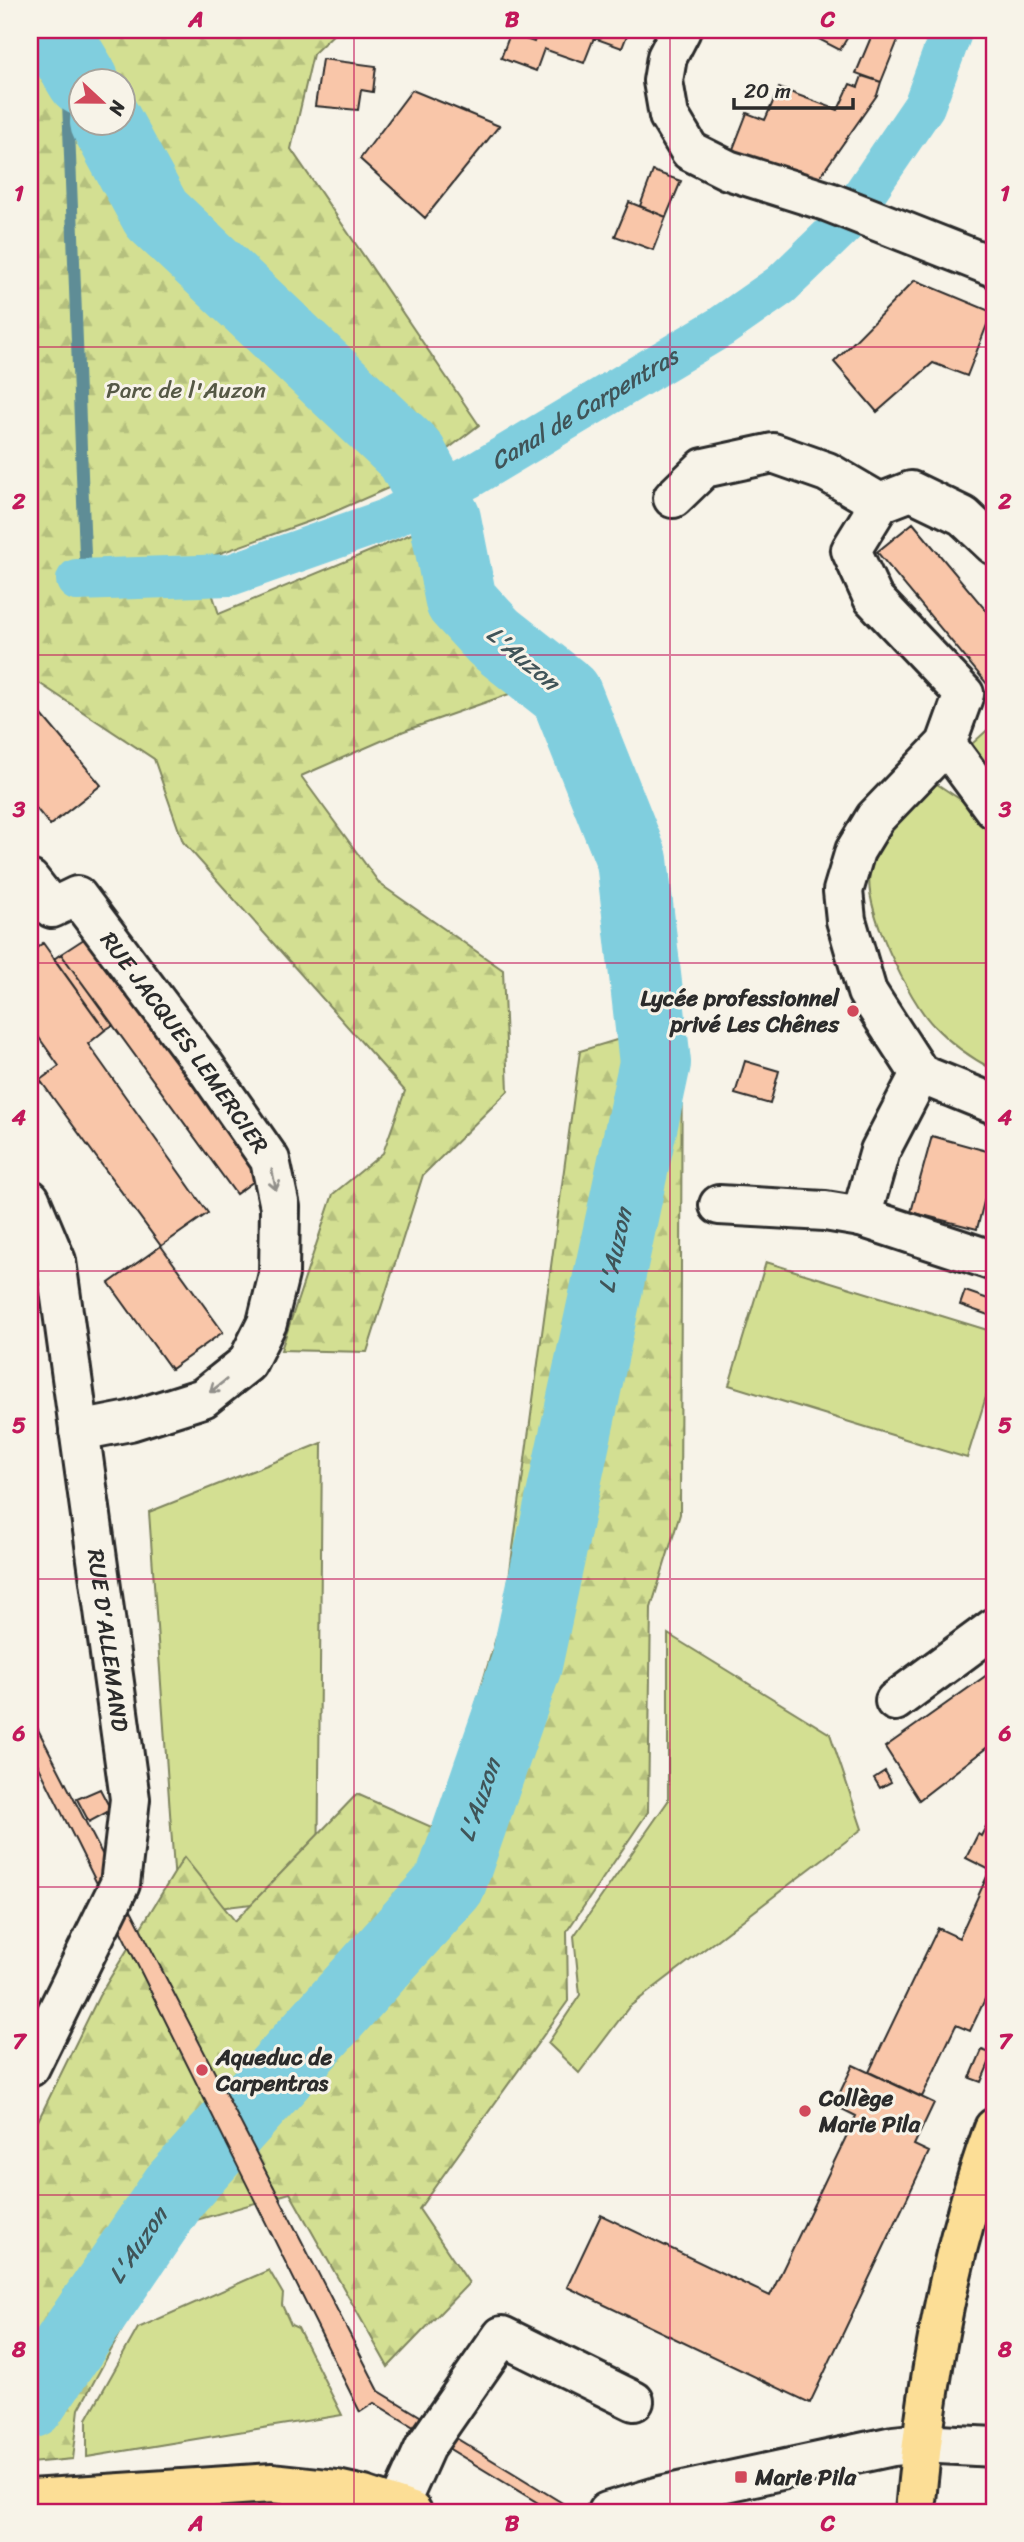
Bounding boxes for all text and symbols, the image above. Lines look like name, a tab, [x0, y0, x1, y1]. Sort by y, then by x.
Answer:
text: A	[187, 0, 204, 40]
text: B	[505, 0, 520, 40]
text: C	[820, 0, 836, 40]
north arrow	[66, 66, 136, 136]
scale bar	[734, 66, 852, 110]
text: 20 m	[744, 72, 791, 110]
text: N	[99, 95, 135, 121]
text: 1	[14, 173, 24, 214]
text: 1	[1000, 173, 1010, 214]
water label: Canal de Carpentras	[482, 334, 689, 481]
park label: Parc de l'Auzon	[106, 370, 267, 411]
text: 2	[11, 481, 26, 522]
text: 2	[997, 481, 1012, 522]
water label: L'Auzon	[477, 615, 571, 703]
text: 3	[12, 789, 26, 830]
text: 3	[998, 789, 1012, 830]
street label: RUE JACQUES LEMERCIER	[89, 922, 280, 1162]
place label: Lycée professionnel privé Les Chênes	[640, 978, 840, 1045]
marker: Lycée professionnel privé Les Chênes	[845, 1003, 861, 1019]
text: 4	[11, 1097, 27, 1138]
text: 4	[997, 1097, 1013, 1138]
one-way arrow	[268, 1168, 281, 1191]
water label: L'Auzon	[585, 1201, 645, 1296]
one-way arrow	[209, 1379, 227, 1394]
text: 5	[12, 1405, 26, 1446]
text: 5	[998, 1405, 1012, 1446]
street label: RUE D'ALLEMAND	[75, 1546, 141, 1734]
text: 6	[11, 1713, 26, 1754]
text: 6	[997, 1713, 1012, 1754]
water label: L'Auzon	[445, 1750, 514, 1847]
text: 7	[12, 2021, 27, 2062]
text: 7	[998, 2021, 1013, 2062]
place label: Aqueduc de Carpentras	[215, 2037, 332, 2104]
marker: Aqueduc de Carpentras	[194, 2062, 210, 2078]
place label: Collège Marie Pila	[818, 2078, 922, 2145]
marker: Collège Marie Pila	[797, 2103, 813, 2119]
water label: L'Auzon	[96, 2196, 181, 2292]
text: 8	[11, 2329, 26, 2370]
text: 8	[997, 2329, 1012, 2370]
place label: Marie Pila	[754, 2457, 858, 2498]
marker: Marie Pila	[733, 2469, 749, 2485]
text: A	[187, 2503, 204, 2542]
text: B	[505, 2503, 520, 2542]
text: C	[820, 2503, 836, 2542]

